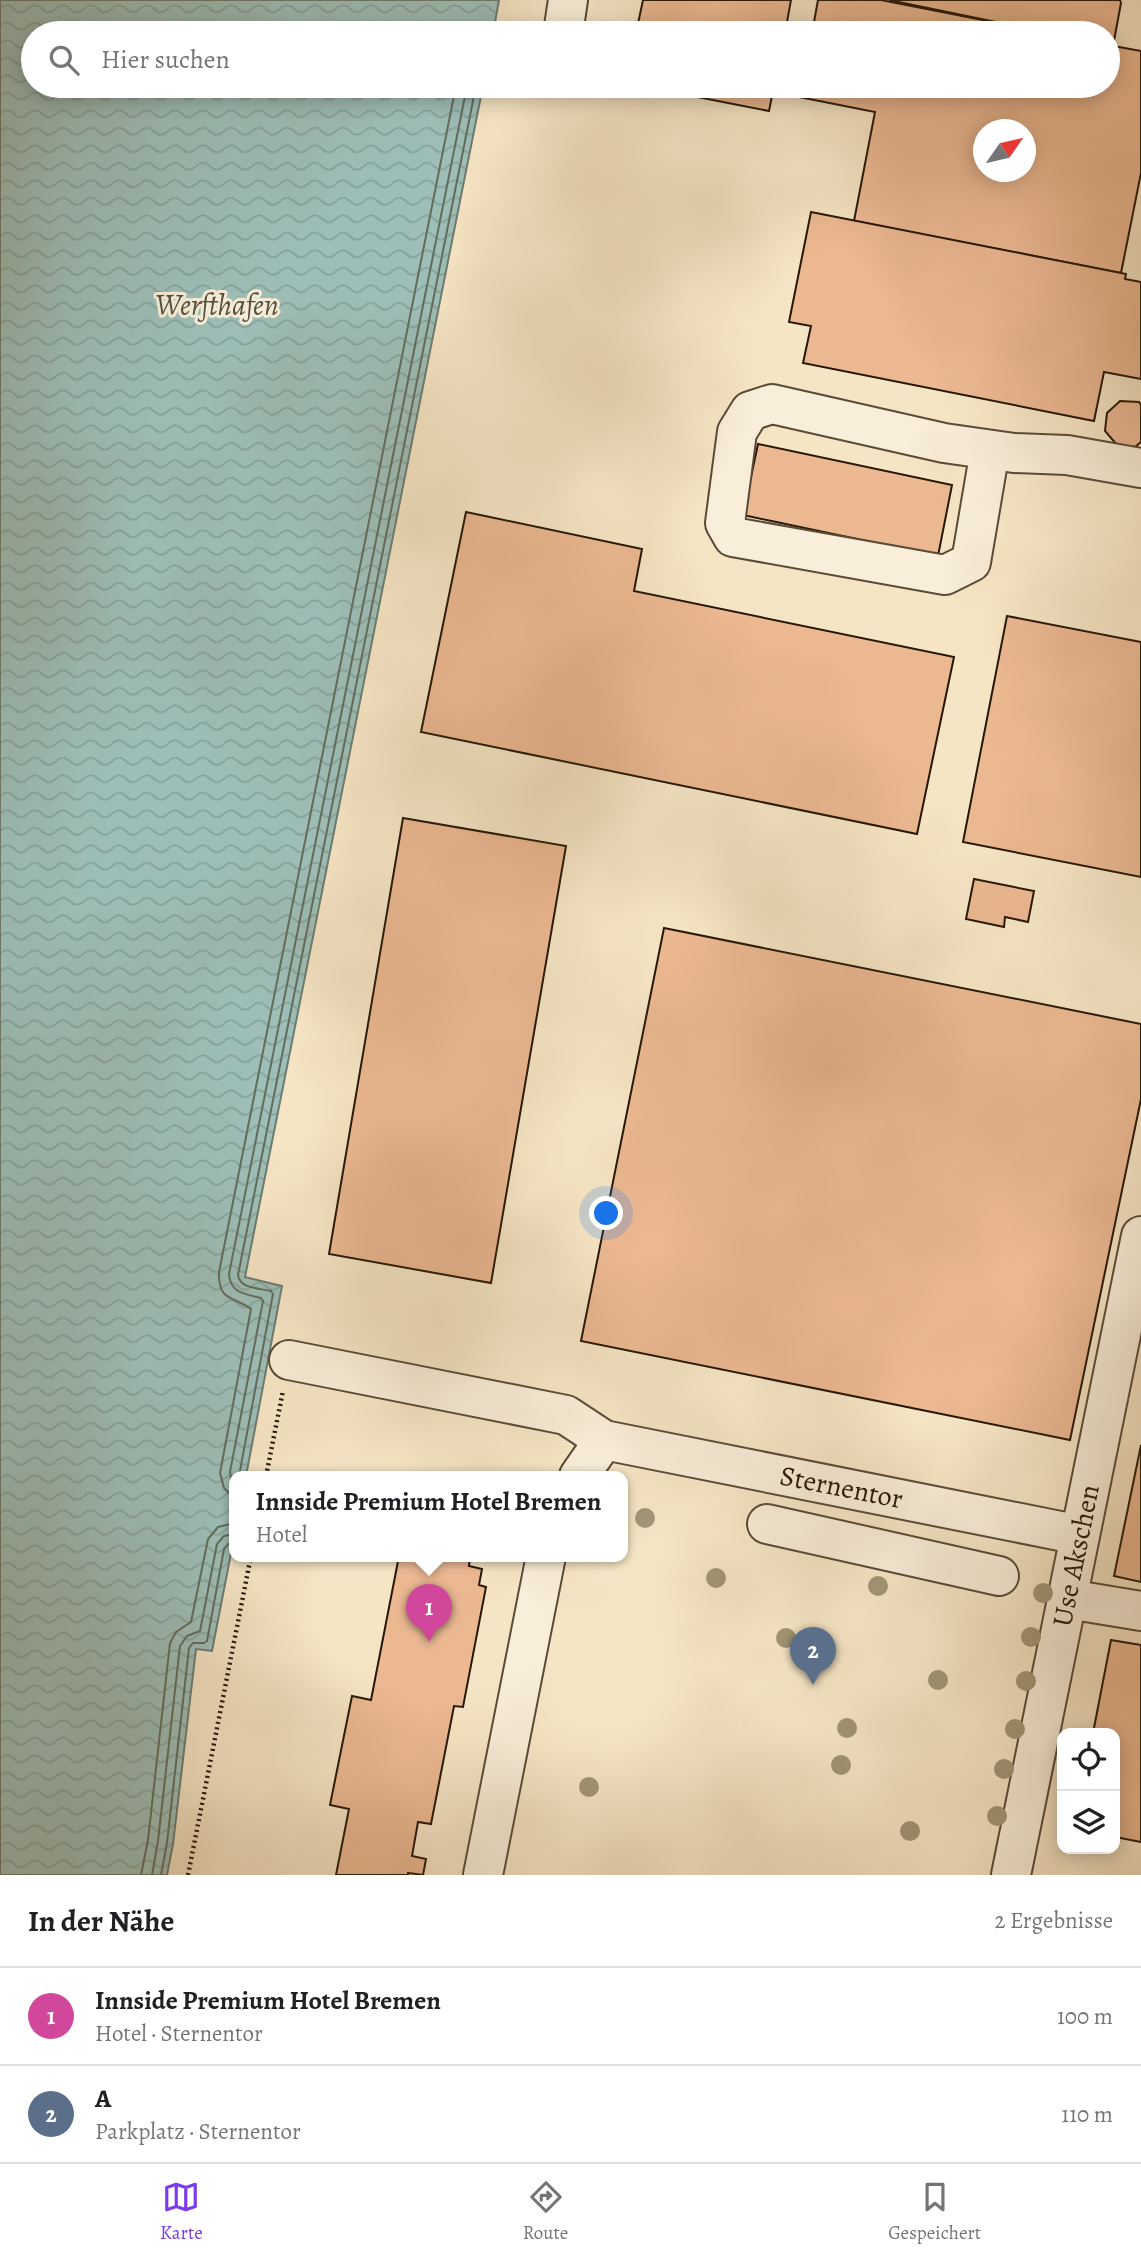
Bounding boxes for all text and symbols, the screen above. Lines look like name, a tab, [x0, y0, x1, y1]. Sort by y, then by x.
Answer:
search box	[21, 21, 1120, 98]
icon: search	[45, 41, 83, 79]
text: Hier suchen	[101, 42, 230, 77]
north arrow	[973, 119, 1036, 182]
water label: Werfthafen	[155, 285, 279, 325]
your location	[589, 1196, 623, 1230]
street label: Sternentor	[777, 1457, 906, 1518]
popup	[229, 1471, 628, 1562]
street label: Use Akschen	[1043, 1481, 1109, 1630]
text: Innside Premium Hotel Bremen	[256, 1484, 601, 1519]
text: Hotel	[256, 1519, 307, 1550]
pin: 1	[406, 1584, 452, 1642]
pin: 2	[790, 1627, 836, 1685]
map controls	[1057, 1728, 1120, 1854]
button: locate	[1057, 1728, 1120, 1791]
button: layers	[1057, 1791, 1120, 1854]
text: In der Nähe	[28, 1901, 174, 1941]
text: 2 Ergebnisse	[994, 1905, 1113, 1936]
text: Innside Premium Hotel Bremen	[95, 1983, 441, 2018]
text: 1	[47, 2001, 55, 2032]
text: 100 m	[1057, 2001, 1113, 2032]
text: Hotel · Sternentor	[95, 2018, 263, 2049]
text: A	[95, 2081, 111, 2116]
text: 2	[45, 2099, 57, 2130]
text: 110 m	[1061, 2099, 1113, 2130]
text: Parkplatz · Sternentor	[95, 2116, 301, 2147]
tab: Karte	[160, 2178, 203, 2246]
tab: Route	[523, 2178, 568, 2246]
tab: Gespeichert	[888, 2178, 981, 2246]

